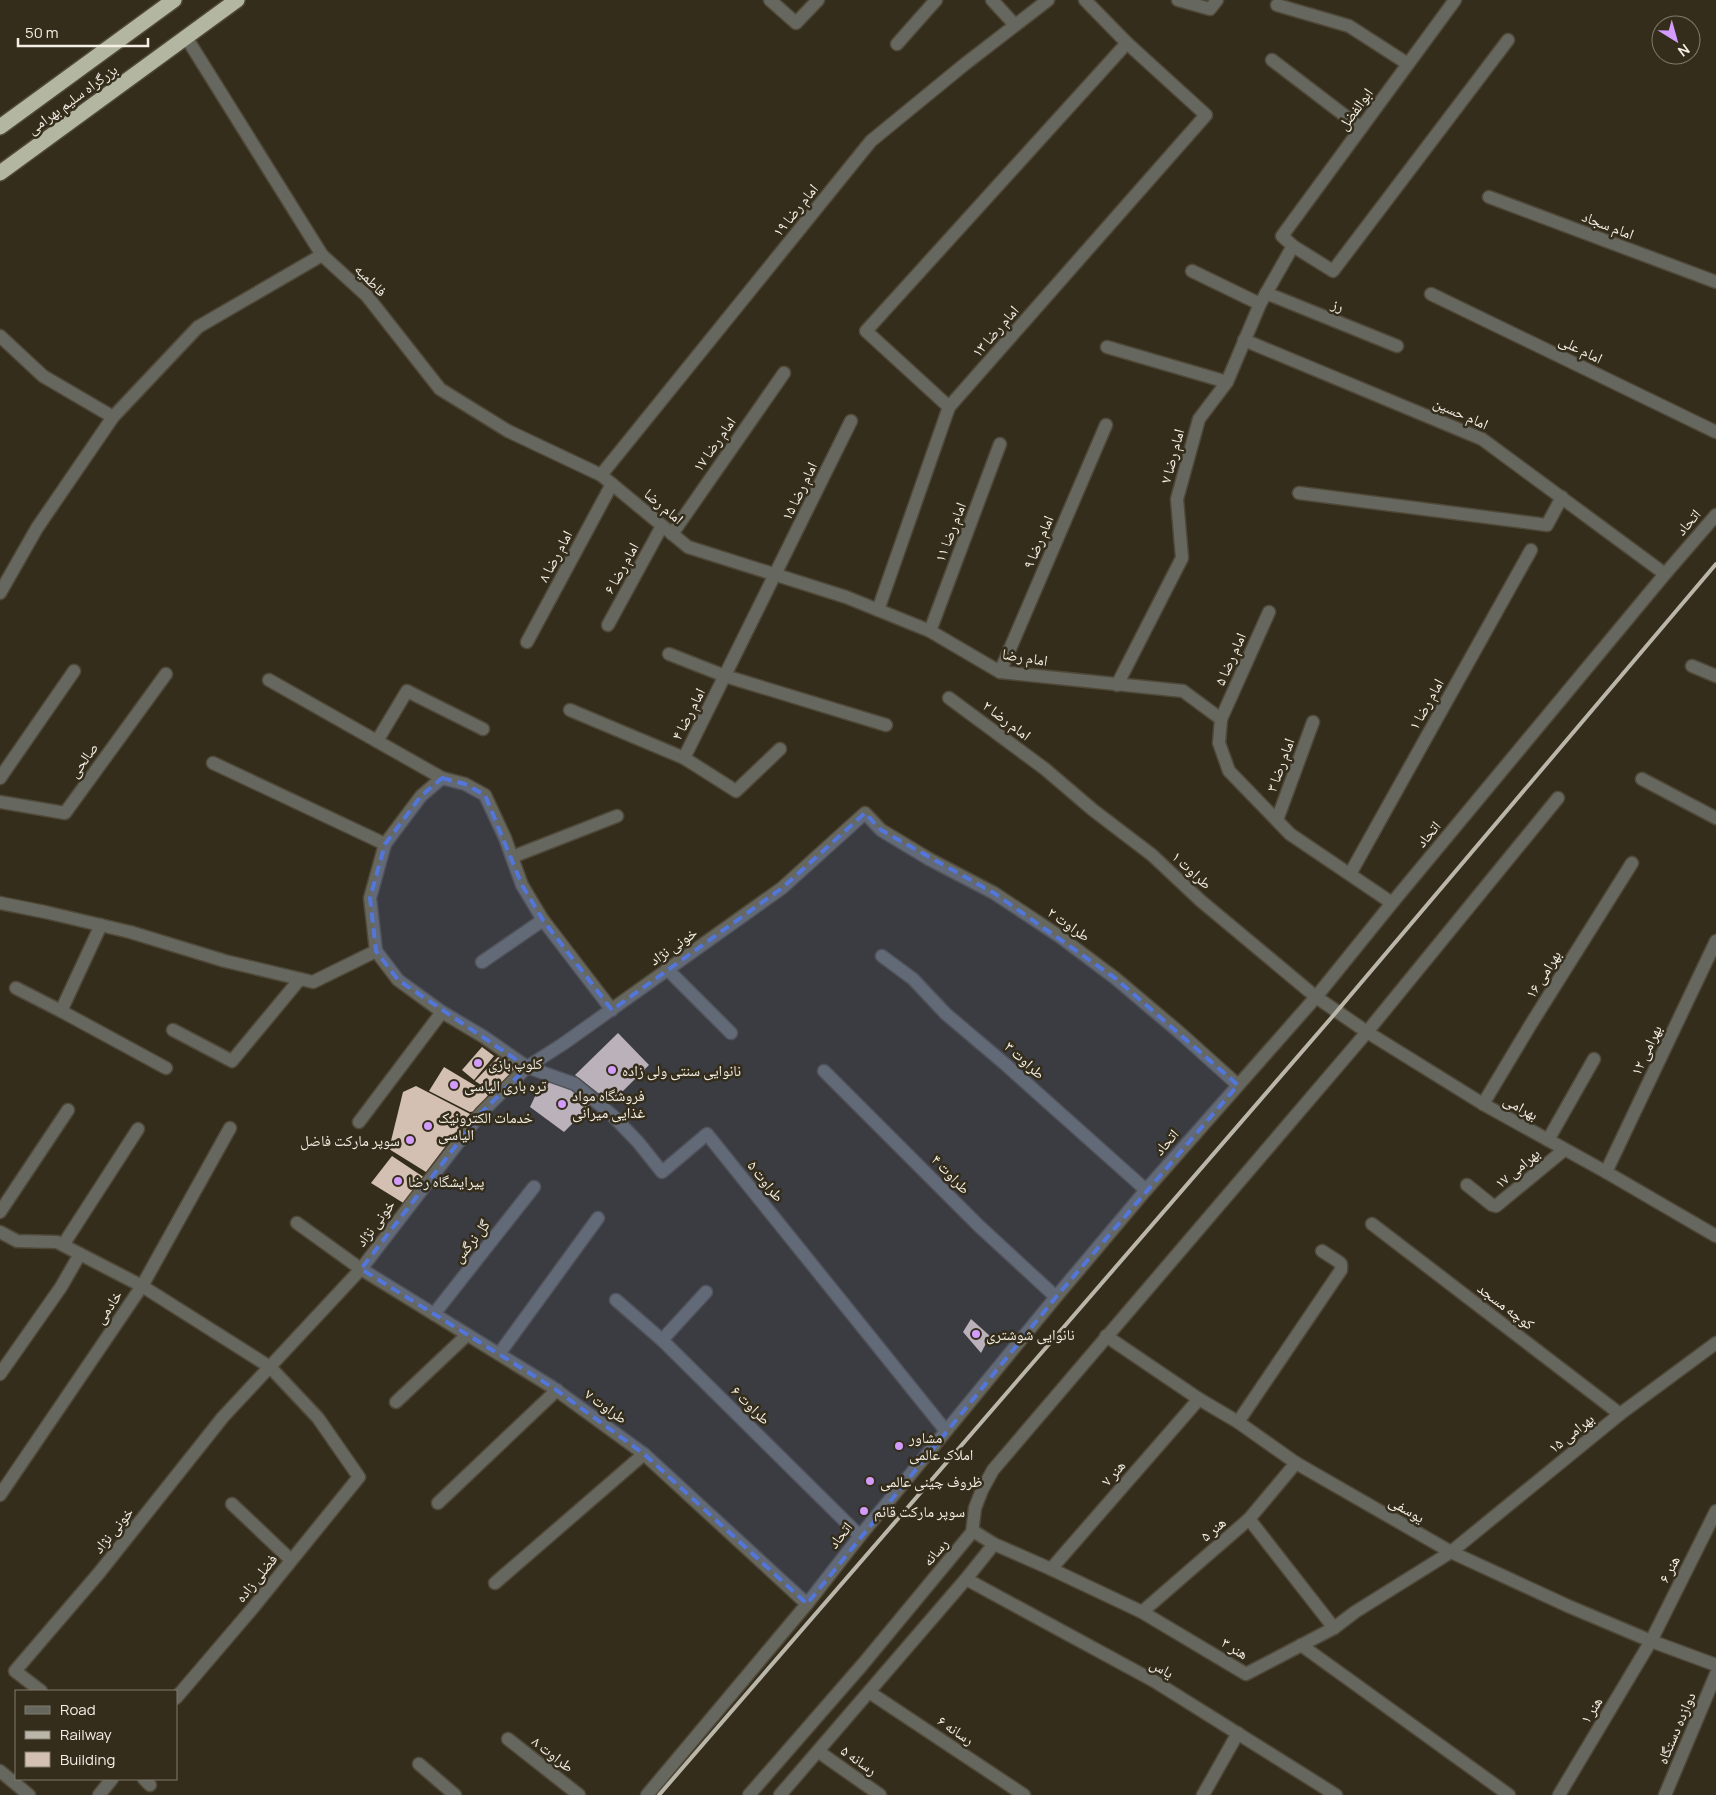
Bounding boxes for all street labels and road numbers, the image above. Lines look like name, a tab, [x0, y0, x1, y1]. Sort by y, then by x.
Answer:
street label: بزرگراه سلیم بهرامی	[22, 59, 122, 139]
street label: ابوالفضل	[1332, 83, 1378, 135]
street label: امام رضا ۱۹	[767, 179, 823, 241]
street label: امام سجاد	[1579, 205, 1637, 245]
street label: فاطمیه	[350, 259, 392, 301]
street label: رز	[1328, 293, 1347, 317]
street label: امام رضا ۱۳	[967, 301, 1023, 361]
street label: امام علی	[1556, 329, 1606, 369]
street label: امام حسین	[1430, 392, 1492, 434]
street label: امام رضا ۱۷	[688, 412, 740, 476]
street label: امام رضا ۷	[1155, 426, 1189, 486]
street label: امام رضا ۱۵	[776, 458, 822, 524]
street label: امام رضا	[640, 483, 688, 529]
street label: امام رضا ۱۱	[929, 499, 971, 565]
street label: اتحاد	[1671, 504, 1705, 540]
street label: امام رضا ۹	[1017, 512, 1059, 572]
street label: امام رضا ۸	[533, 526, 577, 586]
street label: امام رضا ۶	[598, 539, 644, 597]
street label: امام رضا ۵	[1209, 629, 1251, 689]
street label: امام رضا	[1001, 643, 1049, 671]
street label: امام رضا ۱	[1403, 675, 1449, 733]
street label: امام رضا ۴	[666, 684, 710, 744]
street label: امام رضا ۲	[978, 695, 1036, 745]
street label: امام رضا ۳	[1261, 735, 1299, 795]
street label: صالحی	[63, 738, 103, 782]
street label: اتحاد	[1411, 816, 1445, 852]
street label: طراوت ۱	[1167, 846, 1217, 894]
street label: طراوت ۲	[1043, 902, 1095, 946]
street label: خونی نژاد	[645, 922, 701, 970]
street label: بهرامی ۱۶	[1520, 946, 1566, 1002]
street label: بهرامی ۱۲	[1625, 1021, 1667, 1079]
street label: طراوت ۳	[1000, 1036, 1050, 1084]
street label: بهرامی	[1500, 1089, 1542, 1125]
street label: اتحاد	[1149, 1124, 1183, 1160]
street label: بهرامی ۱۷	[1490, 1143, 1544, 1193]
street label: طراوت ۴	[927, 1149, 975, 1199]
street label: طراوت ۵	[743, 1156, 789, 1206]
street label: خونی نژاد	[350, 1195, 400, 1251]
street label: گل نرگس	[447, 1215, 495, 1267]
street label: کوچه مسجد	[1473, 1278, 1539, 1334]
street label: خادمی	[89, 1286, 127, 1328]
street label: طراوت ۶	[727, 1381, 775, 1429]
street label: طراوت ۷	[580, 1383, 632, 1429]
street label: بهرامی ۱۵	[1544, 1408, 1598, 1458]
street label: هنر ۷	[1096, 1456, 1130, 1490]
street label: یوسفی	[1385, 1490, 1429, 1528]
street label: خونی نژاد	[88, 1502, 138, 1558]
street label: هنر ۵	[1196, 1512, 1230, 1546]
street label: اتحاد	[823, 1517, 857, 1553]
street label: رسانه	[917, 1533, 953, 1570]
street label: فضلی زاده	[230, 1549, 282, 1607]
street label: هنر ۶	[1653, 1552, 1685, 1586]
street label: هنر ۳	[1218, 1632, 1252, 1664]
street label: یاس	[1146, 1653, 1178, 1683]
street label: دوازده دستگاه	[1651, 1689, 1701, 1767]
street label: هنر ۱	[1575, 1693, 1607, 1727]
street label: رسانه ۶	[933, 1710, 979, 1750]
street label: طراوت ۸	[528, 1731, 578, 1777]
street label: رسانه ۵	[837, 1740, 882, 1780]

